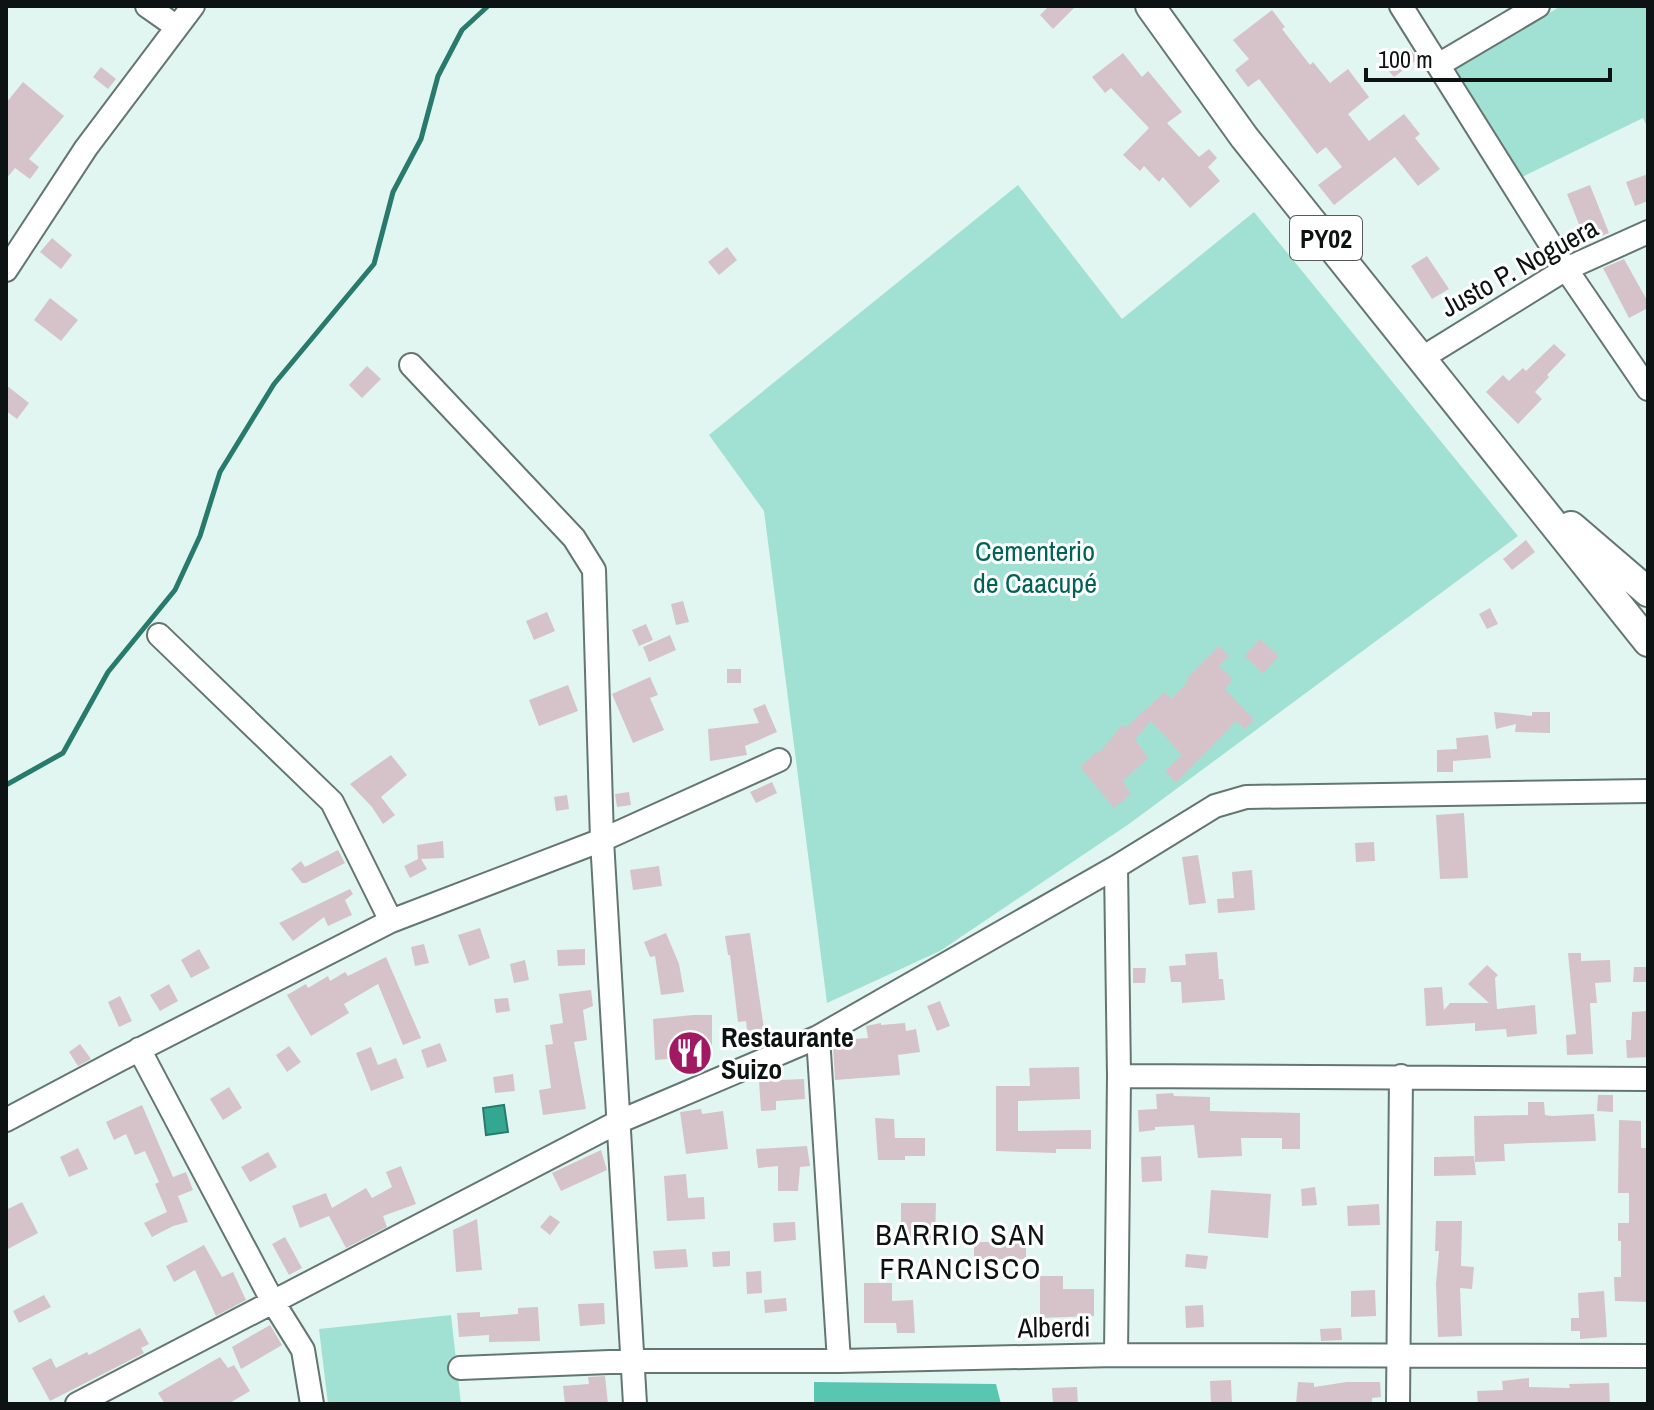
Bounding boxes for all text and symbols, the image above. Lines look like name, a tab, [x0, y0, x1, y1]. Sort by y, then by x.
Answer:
scale bar	[1366, 32, 1610, 82]
text: 100 m	[1378, 43, 1433, 75]
street label: Justo P. Noguera	[1433, 208, 1605, 326]
road number: PY02	[1290, 216, 1362, 260]
park label: Cementerio de Caacupé	[973, 532, 1097, 602]
place label: Restaurante Suizo	[721, 1018, 854, 1088]
restaurant icon: Restaurante Suizo	[666, 1029, 714, 1077]
district label: BARRIO SAN FRANCISCO	[875, 1214, 1047, 1288]
street label: Alberdi	[1016, 1307, 1091, 1347]

